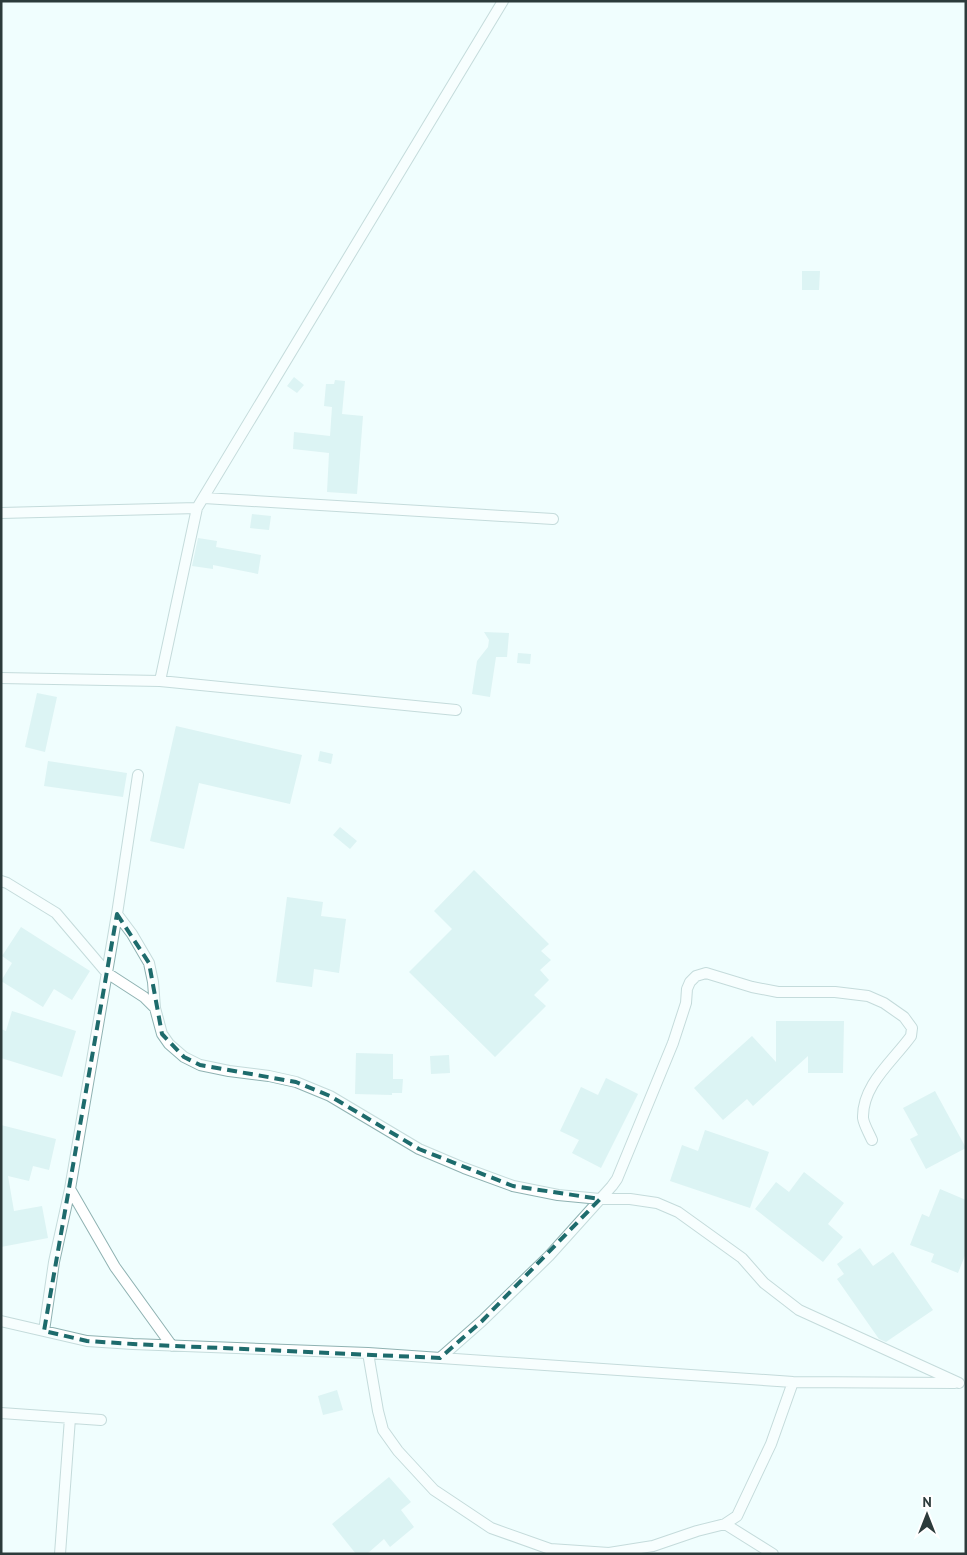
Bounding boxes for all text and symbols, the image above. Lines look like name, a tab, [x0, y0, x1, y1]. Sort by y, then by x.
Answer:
north arrow	[902, 1490, 952, 1540]
text: N	[922, 1493, 932, 1511]

